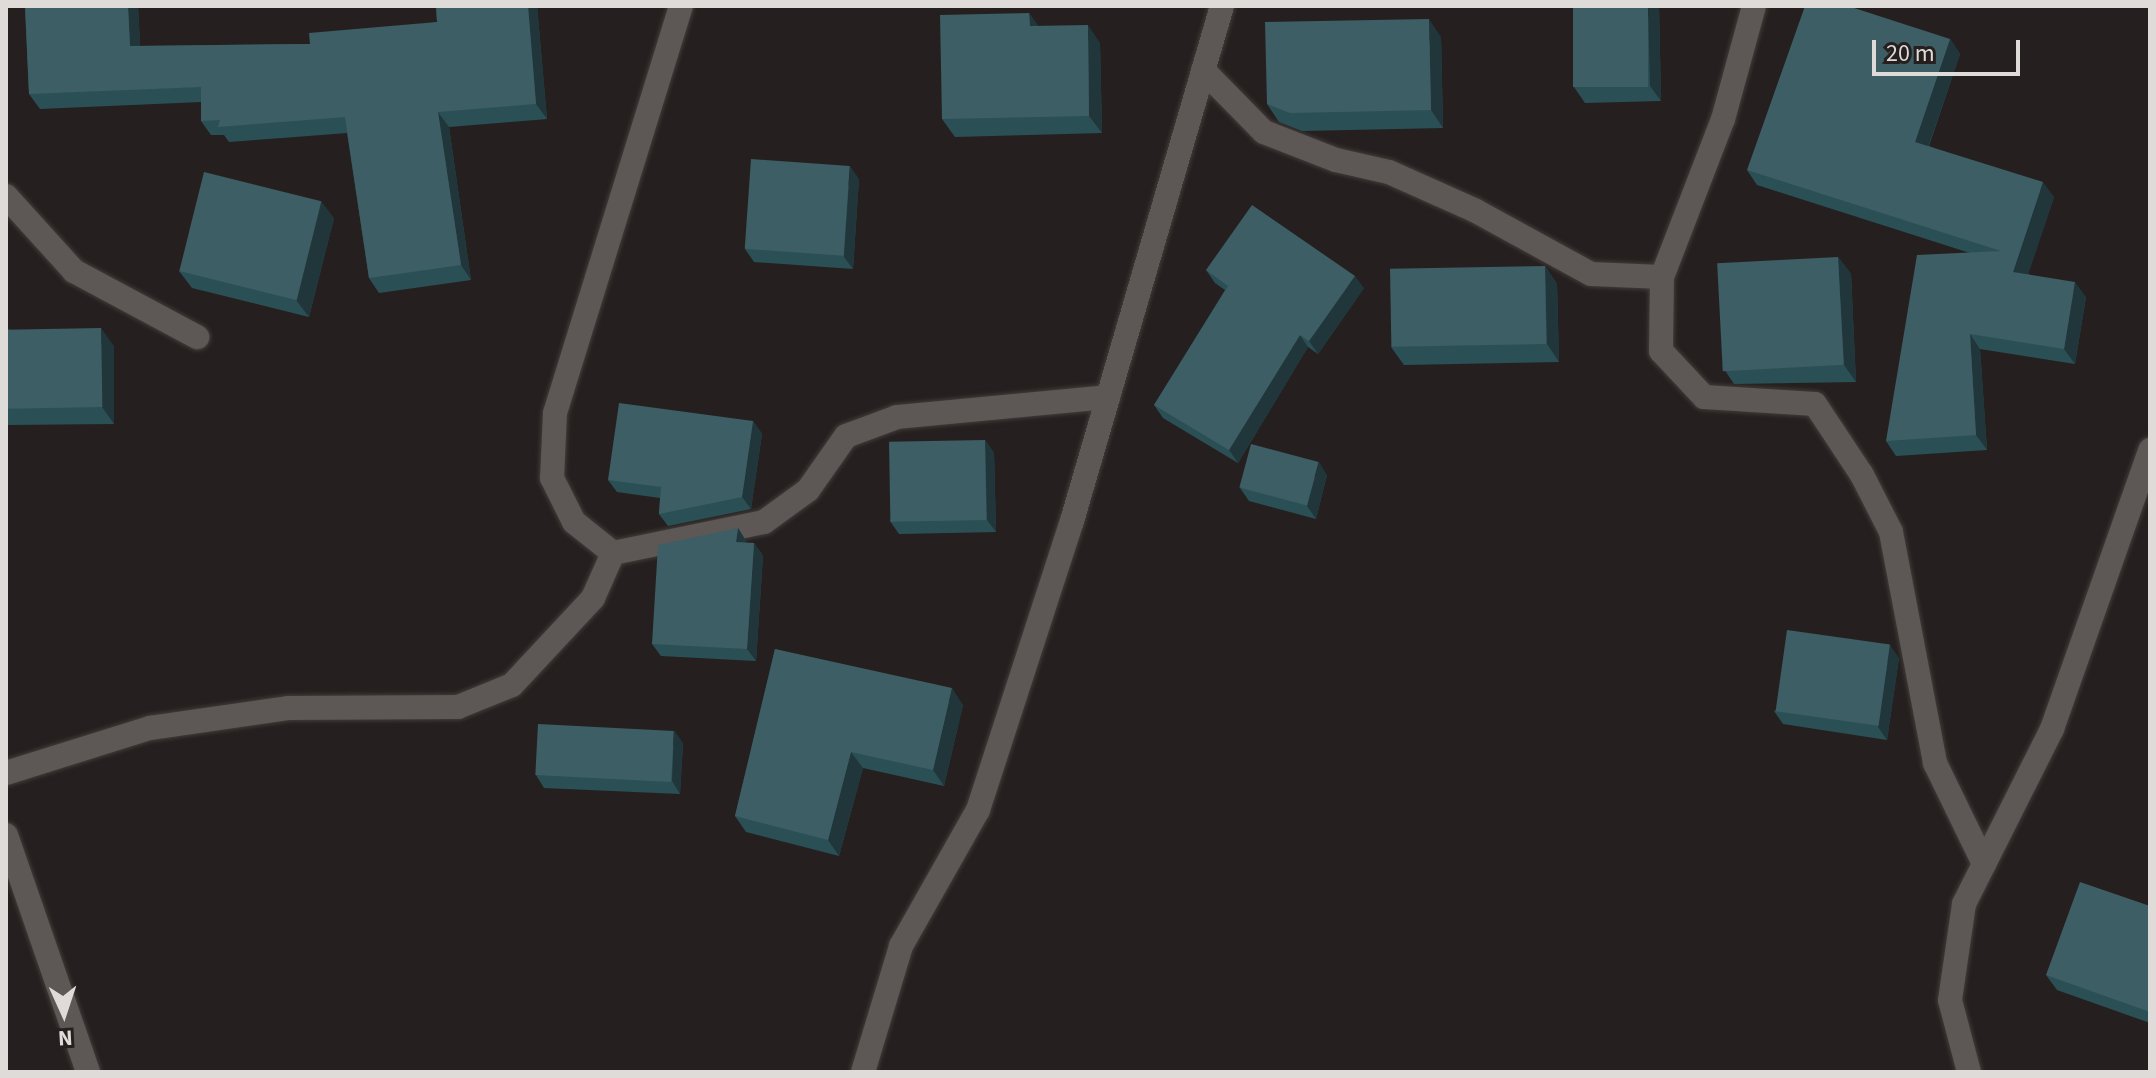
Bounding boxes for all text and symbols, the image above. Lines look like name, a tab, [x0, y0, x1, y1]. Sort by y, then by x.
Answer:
scale bar	[1876, 24, 2024, 74]
text: 20 m	[1886, 36, 1935, 71]
north arrow	[24, 974, 104, 1054]
text: N	[57, 1022, 73, 1054]

